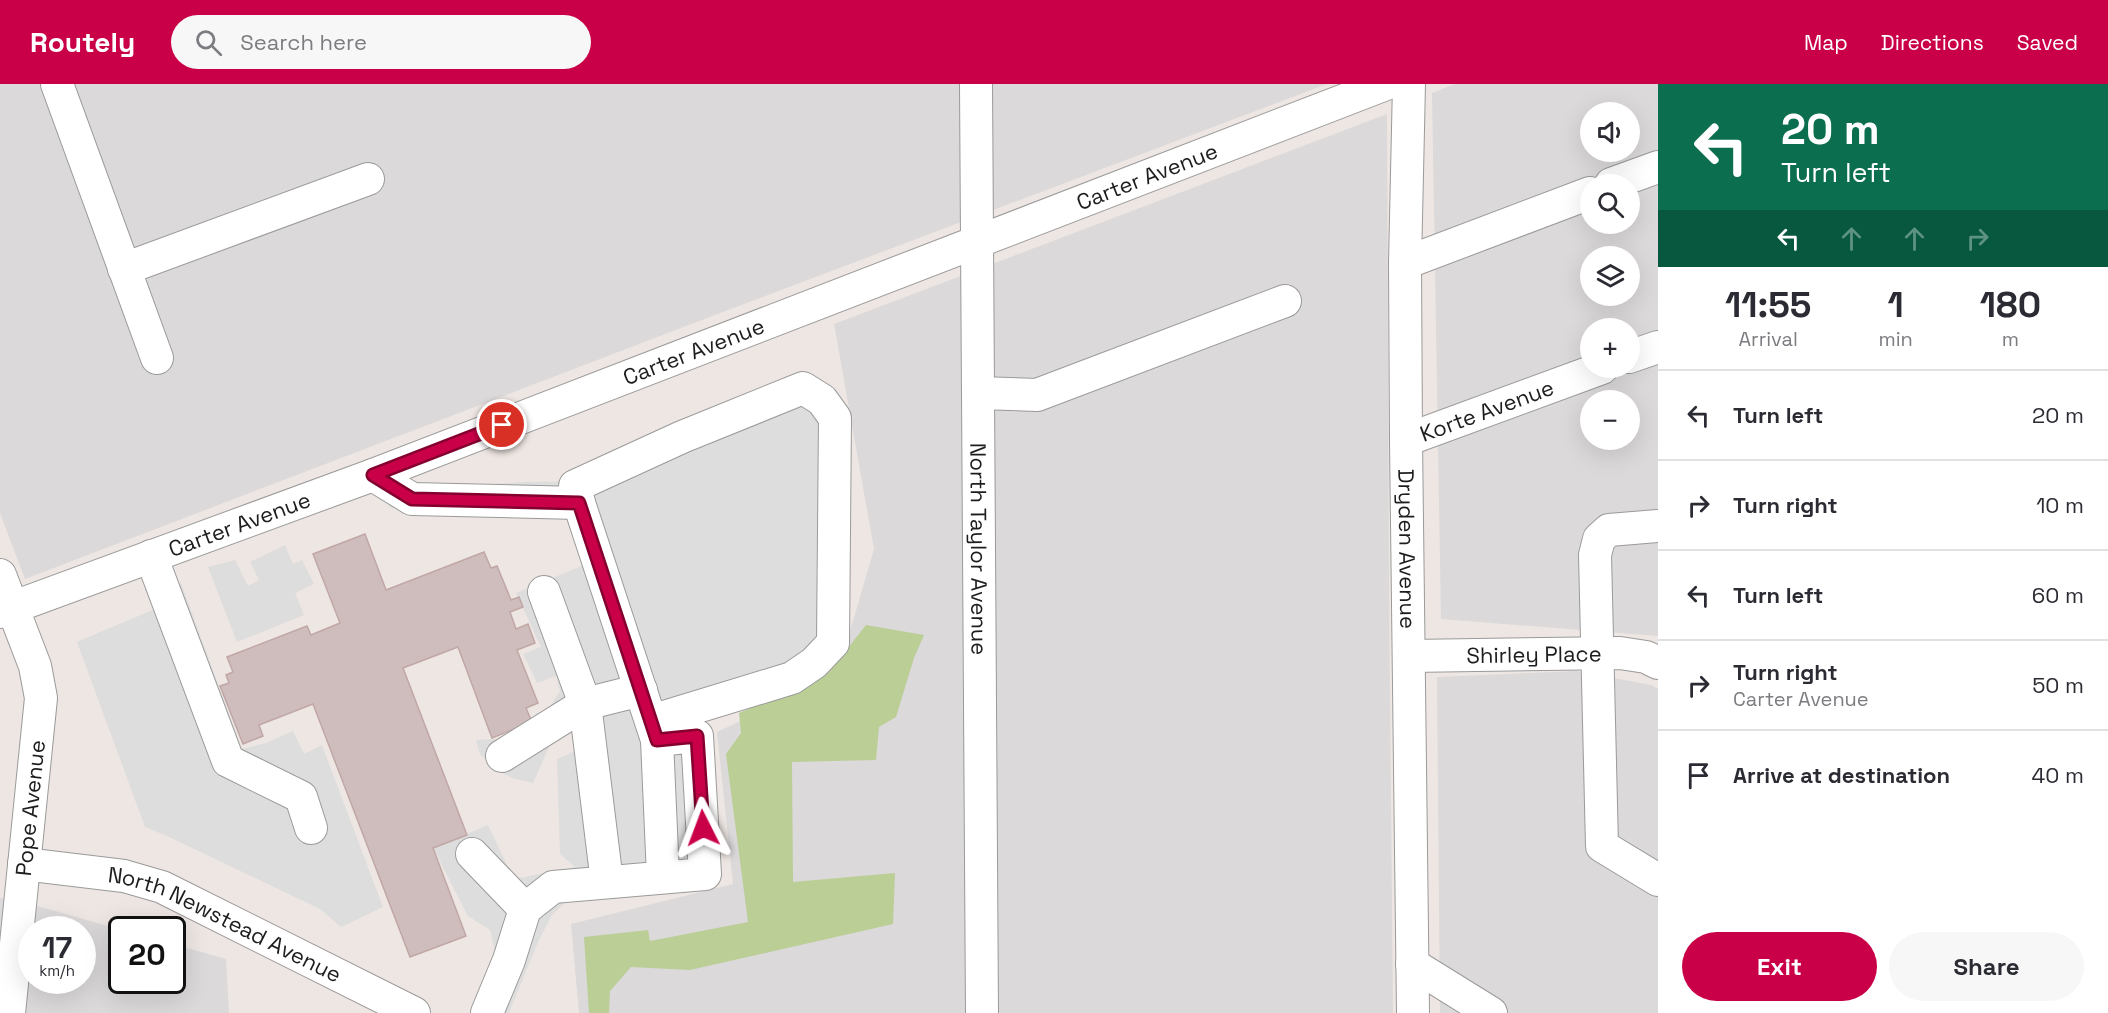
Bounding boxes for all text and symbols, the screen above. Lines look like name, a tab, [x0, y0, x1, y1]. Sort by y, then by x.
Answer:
search box	[171, 15, 591, 69]
text: Routely	[30, 24, 135, 60]
icon: search	[192, 26, 225, 59]
text: Search here	[240, 28, 367, 56]
text: Map	[1804, 29, 1848, 56]
text: Directions	[1881, 29, 1984, 56]
text: Saved	[2017, 29, 2078, 56]
map controls	[1580, 102, 1640, 450]
button: sound	[1580, 102, 1640, 162]
text: 20 m	[1781, 103, 1880, 156]
icon: left	[1682, 108, 1760, 186]
street label: Carter Avenue	[1072, 136, 1222, 216]
text: Turn left	[1781, 155, 1891, 190]
button: search	[1580, 174, 1640, 234]
icon: left	[1772, 222, 1805, 255]
icon: ahead	[1835, 222, 1868, 255]
icon: ahead	[1898, 222, 1931, 255]
icon: right	[1961, 222, 1994, 255]
button: layers	[1580, 246, 1640, 306]
text: 11:55	[1725, 282, 1811, 328]
text: 1	[1888, 282, 1904, 328]
text: 180	[1980, 282, 2041, 328]
street label: Carter Avenue	[619, 311, 768, 391]
button: +	[1580, 318, 1640, 378]
text: Arrival	[1739, 326, 1798, 352]
text: min	[1878, 326, 1913, 352]
text: m	[2002, 326, 2019, 352]
street label: Korte Avenue	[1416, 373, 1558, 448]
button: −	[1580, 390, 1640, 450]
pin	[476, 399, 527, 450]
icon: left	[1682, 399, 1715, 432]
text: Turn left	[1733, 401, 1823, 429]
text: 20 m	[2032, 401, 2084, 429]
icon: arrive	[485, 408, 518, 441]
street label: North Taylor Avenue	[964, 443, 994, 655]
street label: Dryden Avenue	[1392, 469, 1422, 629]
street label: Carter Avenue	[164, 485, 314, 563]
icon: right	[1682, 489, 1715, 522]
text: Turn right	[1733, 491, 1838, 519]
text: 10 m	[2036, 491, 2084, 519]
icon: left	[1682, 579, 1715, 612]
text: Turn left	[1733, 581, 1823, 609]
text: 60 m	[2032, 581, 2084, 609]
street label: Shirley Place	[1466, 639, 1602, 669]
text: Turn right	[1733, 658, 1838, 686]
icon: right	[1682, 669, 1715, 702]
text: 50 m	[2032, 671, 2084, 699]
text: Carter Avenue	[1733, 686, 1869, 712]
street label: Pope Avenue	[9, 739, 51, 877]
icon: arrive	[1682, 759, 1715, 792]
text: Arrive at destination	[1733, 761, 1950, 789]
text: 40 m	[2032, 761, 2084, 789]
position arrow	[671, 796, 735, 860]
street label: North Newstead Avenue	[106, 860, 346, 988]
speed limit sign: 20	[108, 916, 186, 994]
text: 17	[42, 928, 72, 967]
button: Exit	[1682, 932, 1877, 1001]
button: Share	[1889, 932, 2084, 1001]
text: km/h	[39, 961, 75, 980]

